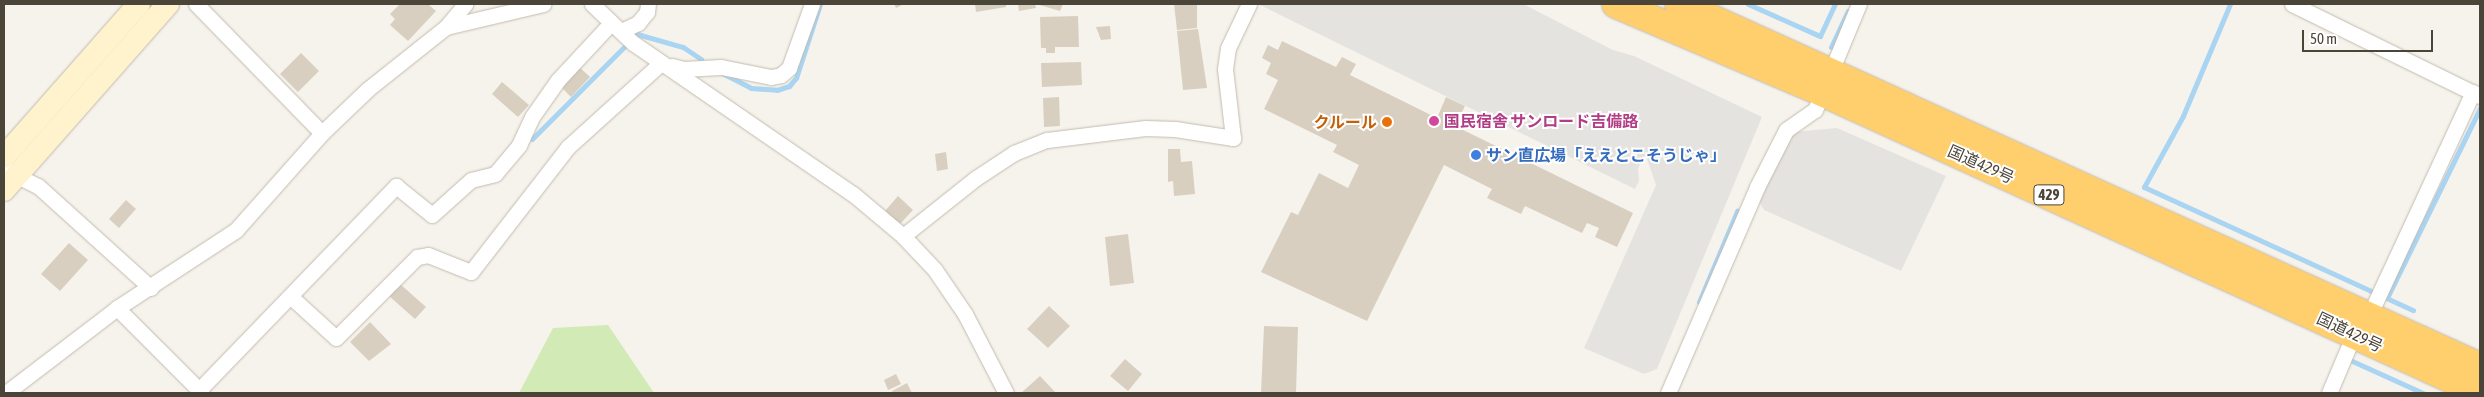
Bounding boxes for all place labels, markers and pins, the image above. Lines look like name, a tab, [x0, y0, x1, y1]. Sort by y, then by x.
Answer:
place label: 国民宿舎 サンロード吉備路	[1444, 111, 1638, 131]
place label: クルール	[1313, 112, 1377, 132]
marker: 国民宿舎 サンロード吉備路	[1428, 115, 1440, 127]
marker: クルール	[1381, 116, 1393, 128]
place label: サン直広場「ええとこそうじゃ」	[1486, 145, 1726, 165]
marker: サン直広場「ええとこそうじゃ」	[1470, 149, 1482, 161]

